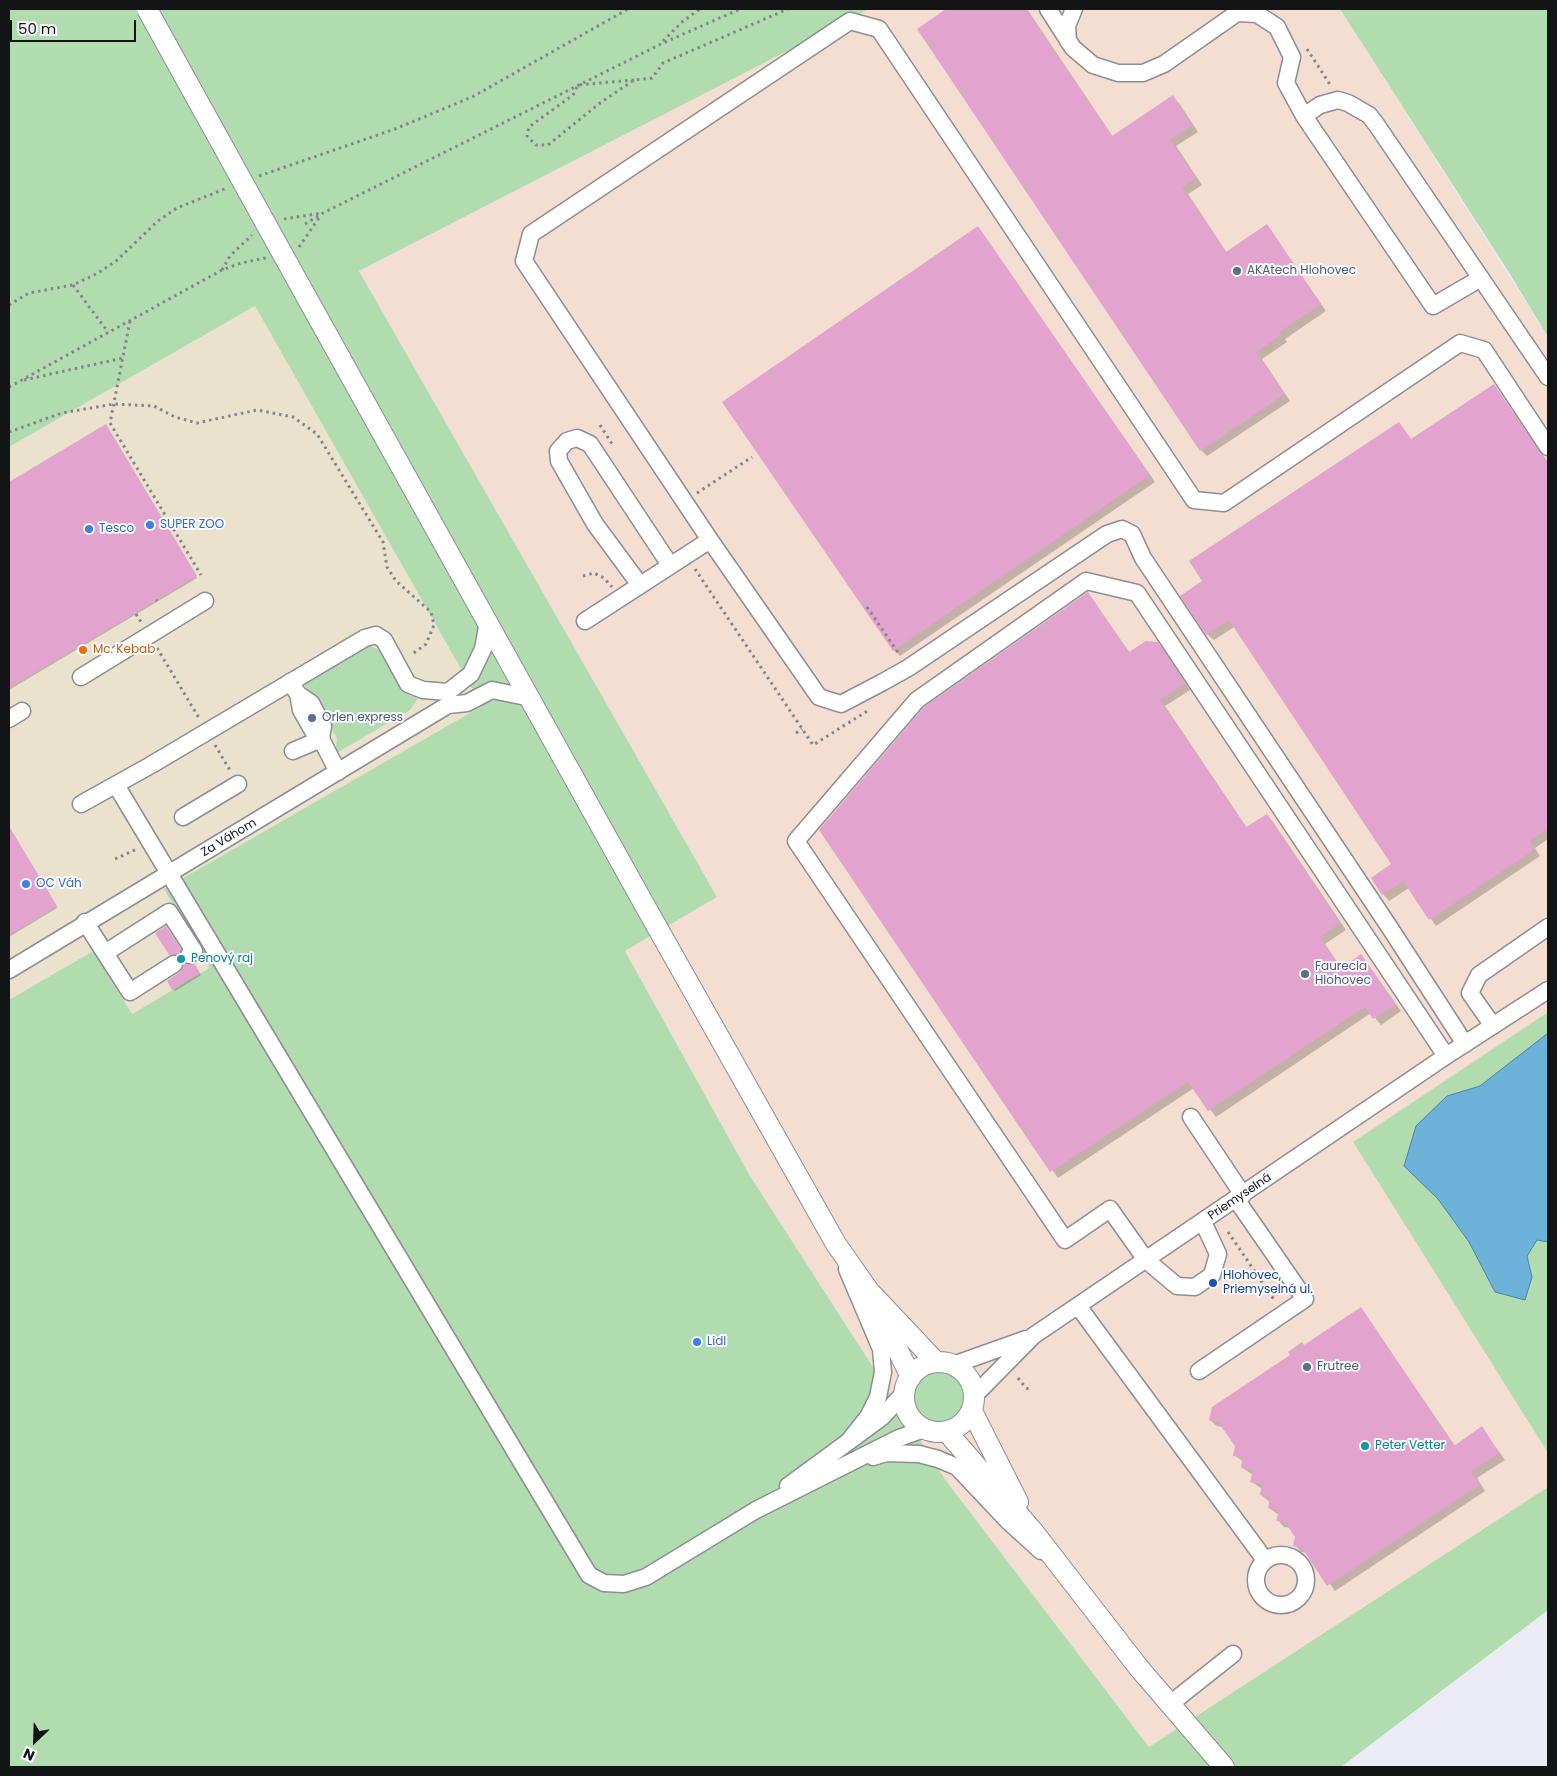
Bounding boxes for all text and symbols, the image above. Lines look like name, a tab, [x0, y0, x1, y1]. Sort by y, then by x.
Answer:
scale bar	[12, 10, 139, 42]
text: 50 m	[18, 18, 56, 39]
place label: AKAtech Hlohovec	[1247, 264, 1356, 278]
marker: AKAtech Hlohovec	[1231, 265, 1243, 277]
place label: SUPER ZOO	[160, 518, 224, 532]
marker: SUPER ZOO	[144, 519, 156, 531]
place label: Tesco	[99, 522, 134, 536]
marker: Tesco	[83, 523, 95, 535]
place label: Mc. Kebab	[93, 643, 155, 657]
marker: Mc. Kebab	[77, 644, 89, 656]
place label: Orlen express	[322, 711, 403, 725]
marker: Orlen express	[306, 712, 318, 724]
street label: Za Váhom	[199, 816, 259, 860]
place label: OC Váh	[36, 877, 82, 891]
marker: OC Váh	[20, 878, 32, 890]
place label: Penový raj	[191, 952, 253, 966]
marker: Penový raj	[175, 953, 187, 965]
place label: Faurecia Hlohovec	[1315, 960, 1371, 988]
marker: Faurecia Hlohovec	[1299, 968, 1311, 980]
street label: Priemyselná	[1206, 1171, 1274, 1223]
place label: Hlohovec, Priemyselná ul.	[1223, 1269, 1313, 1297]
marker: Hlohovec, Priemyselná ul.	[1207, 1277, 1219, 1289]
place label: Lidl	[707, 1335, 726, 1349]
marker: Lidl	[691, 1336, 703, 1348]
place label: Frutree	[1317, 1360, 1359, 1374]
marker: Frutree	[1301, 1361, 1313, 1373]
place label: Peter Vetter	[1375, 1439, 1445, 1453]
marker: Peter Vetter	[1359, 1440, 1371, 1452]
north arrow	[10, 1716, 60, 1766]
text: N	[20, 1743, 38, 1766]

